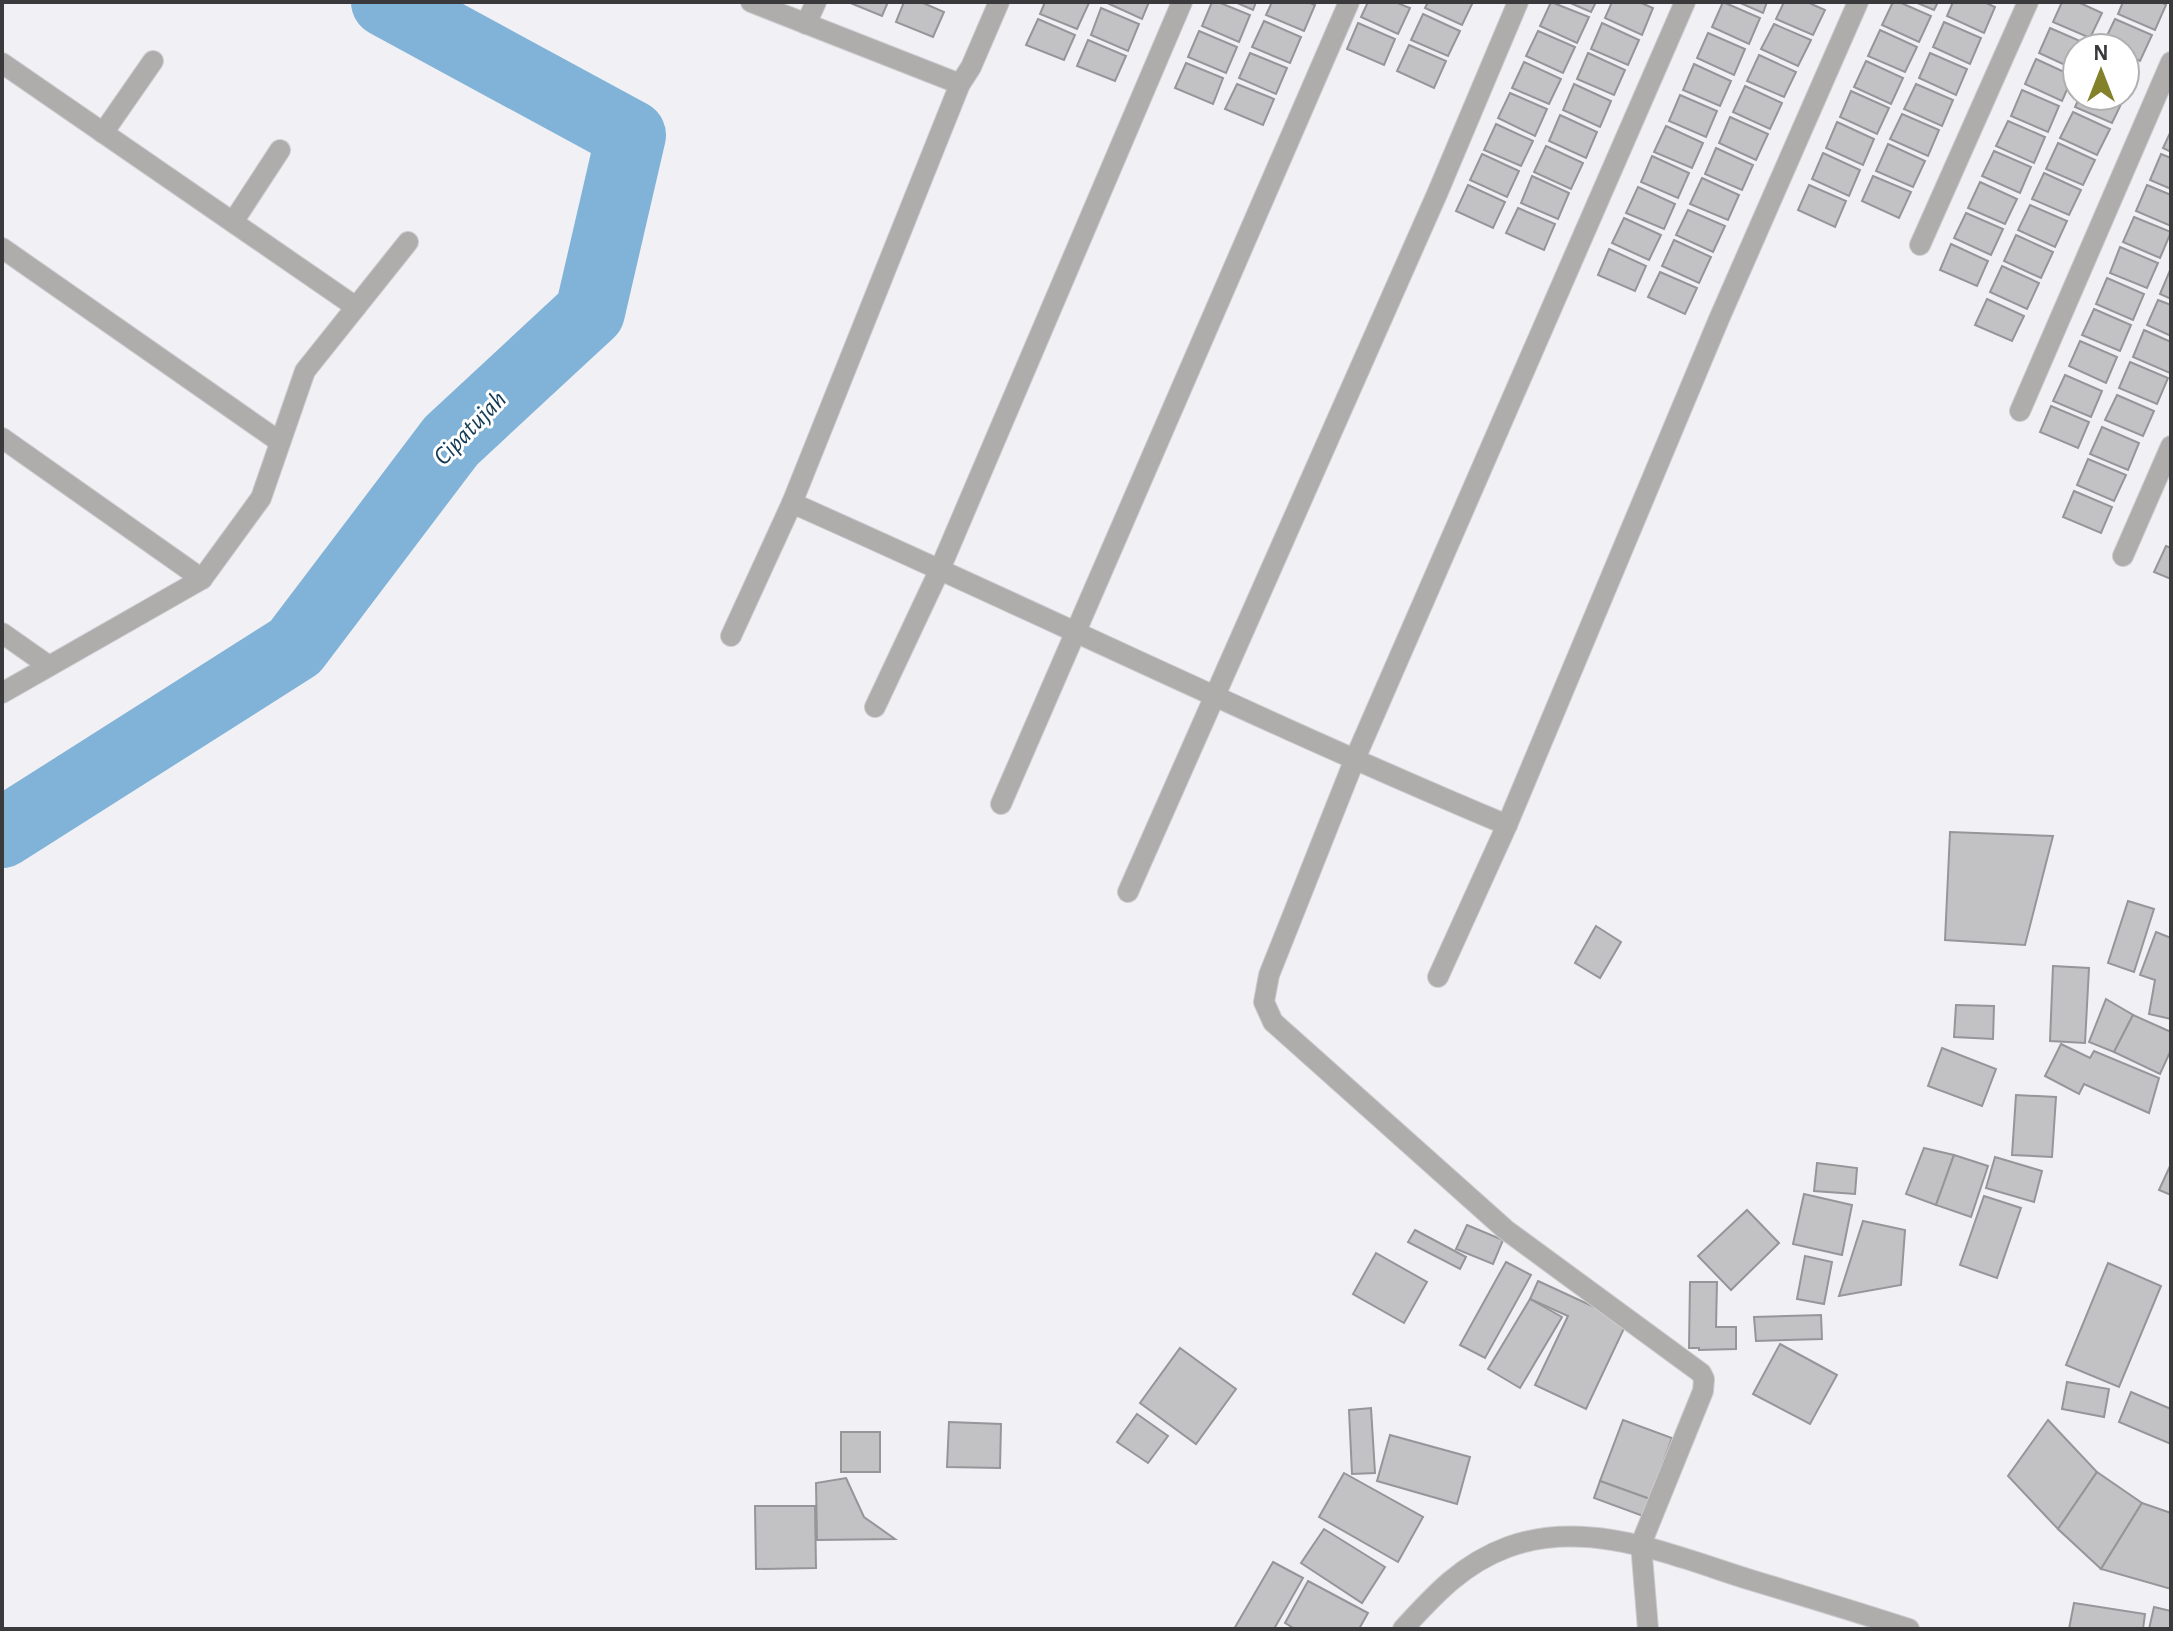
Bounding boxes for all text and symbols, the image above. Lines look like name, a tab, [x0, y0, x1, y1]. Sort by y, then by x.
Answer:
north arrow	[2061, 32, 2141, 112]
text: N	[2093, 42, 2109, 64]
water label: Cipatujah	[429, 386, 511, 470]

